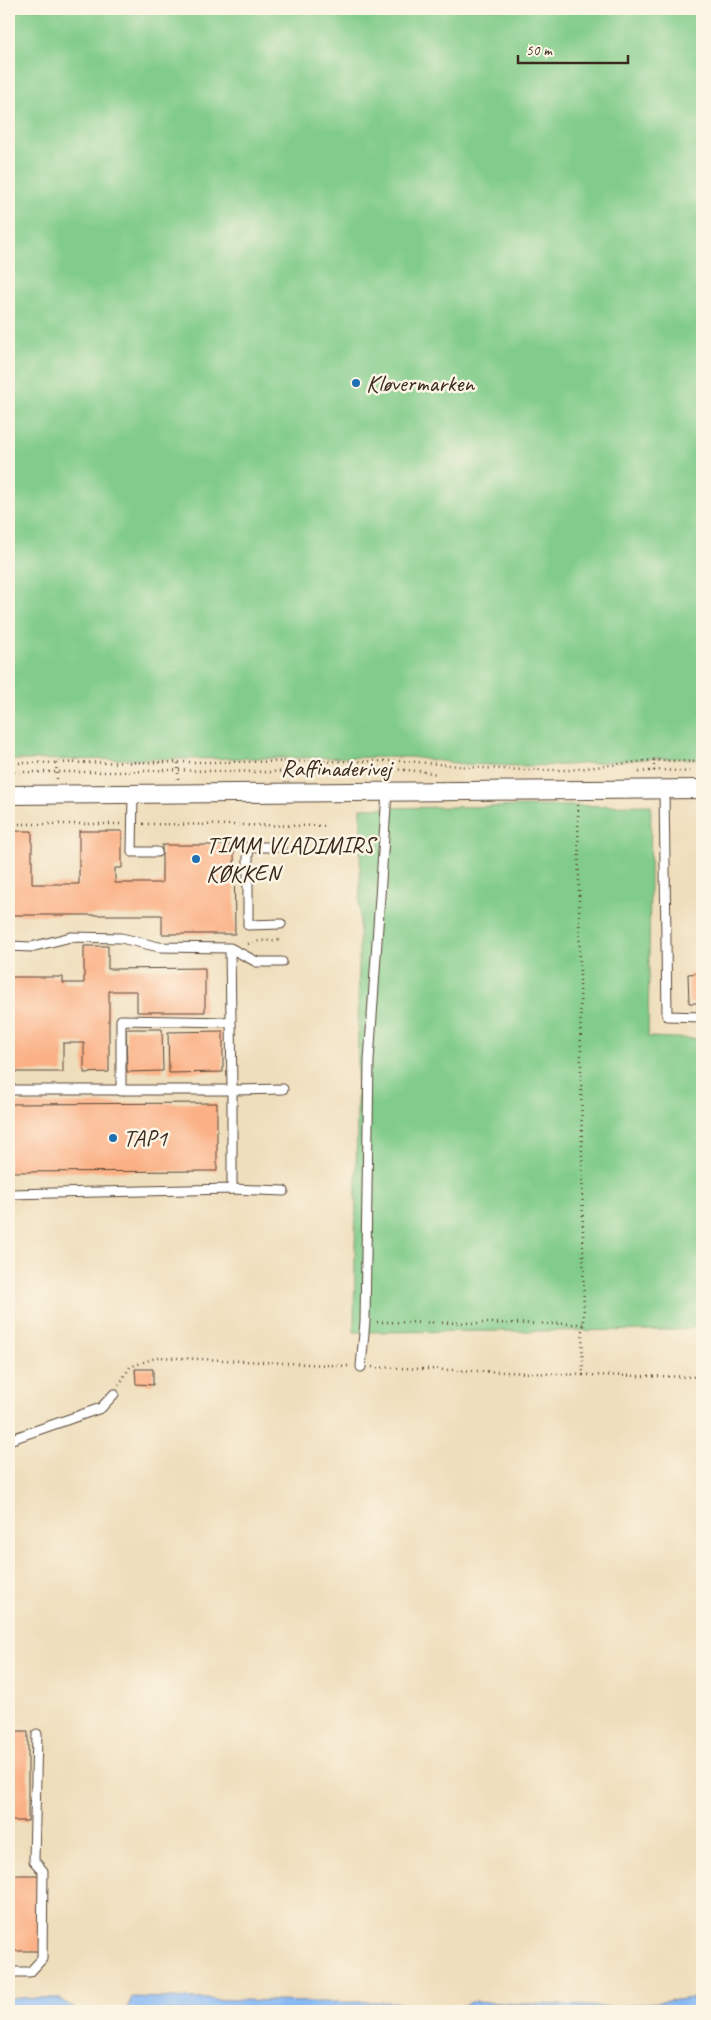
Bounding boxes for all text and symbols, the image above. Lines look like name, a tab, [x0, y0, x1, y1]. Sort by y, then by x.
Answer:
scale bar	[518, 32, 628, 64]
text: 50 m	[526, 41, 553, 60]
place label: Kløvermarken	[366, 368, 475, 398]
marker: Kløvermarken	[350, 377, 362, 389]
street label: Raffinaderivej	[281, 753, 394, 783]
place label: TIMM VLADIMIRS KØKKEN	[206, 830, 378, 888]
marker: TIMM VLADIMIRS KØKKEN	[190, 853, 202, 865]
place label: TAP1	[123, 1123, 168, 1153]
marker: TAP1	[107, 1132, 119, 1144]

